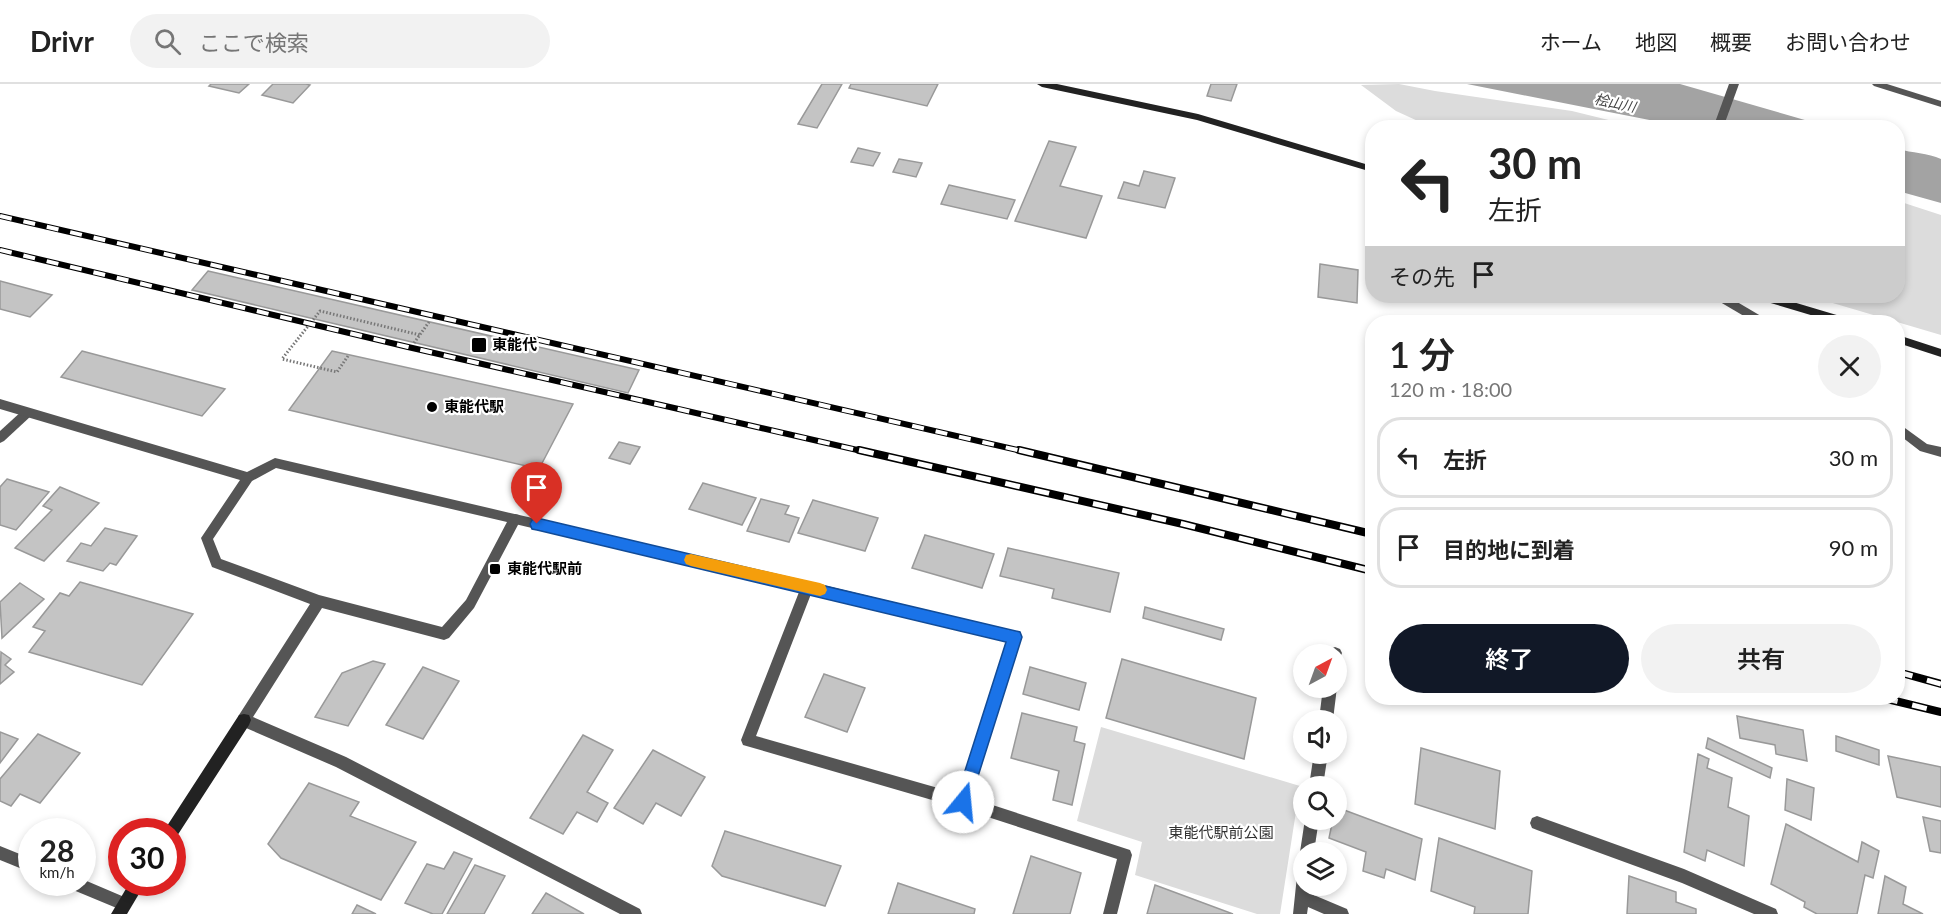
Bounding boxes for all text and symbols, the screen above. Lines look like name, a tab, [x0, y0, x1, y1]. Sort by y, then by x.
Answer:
search box	[130, 14, 550, 68]
text: Drivr	[30, 24, 94, 58]
icon: search	[151, 25, 184, 58]
text: ここで検索	[199, 29, 309, 56]
text: ホーム	[1540, 29, 1602, 54]
text: 地図	[1635, 29, 1677, 54]
text: 概要	[1710, 29, 1752, 54]
text: お問い合わせ	[1785, 29, 1911, 54]
water label: 桧山川	[1593, 90, 1639, 116]
text: 30 m	[1488, 138, 1582, 188]
icon: left	[1389, 144, 1467, 222]
text: 左折	[1488, 193, 1542, 226]
icon: arrive	[1467, 258, 1500, 291]
text: その先	[1389, 263, 1455, 290]
text: 1 分	[1389, 332, 1455, 376]
place label: 東能代	[492, 335, 537, 353]
button: close	[1818, 335, 1881, 398]
marker: 東能代	[470, 336, 488, 354]
text: 120 m · 18:00	[1389, 377, 1512, 401]
place label: 東能代駅	[444, 397, 504, 415]
marker: 東能代駅	[425, 400, 439, 414]
icon: left	[1392, 441, 1425, 474]
text: 30 m	[1829, 444, 1878, 471]
text: 左折	[1443, 446, 1487, 473]
pin	[511, 462, 562, 524]
icon: arrive	[520, 471, 553, 504]
icon: arrive	[1392, 531, 1425, 564]
text: 90 m	[1829, 534, 1878, 561]
text: 目的地に到着	[1443, 536, 1575, 563]
place label: 東能代駅前	[507, 559, 582, 577]
marker: 東能代駅前	[488, 562, 502, 576]
button: 終了	[1389, 624, 1629, 693]
button: 共有	[1641, 624, 1881, 693]
north arrow	[1293, 644, 1347, 698]
map controls	[1293, 644, 1347, 896]
button: sound	[1293, 710, 1347, 764]
position arrow	[931, 770, 995, 834]
button: search	[1293, 776, 1347, 830]
speed limit sign: 30	[108, 818, 186, 896]
park label: 東能代駅前公園	[1168, 823, 1274, 841]
text: 28	[40, 832, 74, 868]
button: layers	[1293, 842, 1347, 896]
text: km/h	[39, 863, 75, 881]

